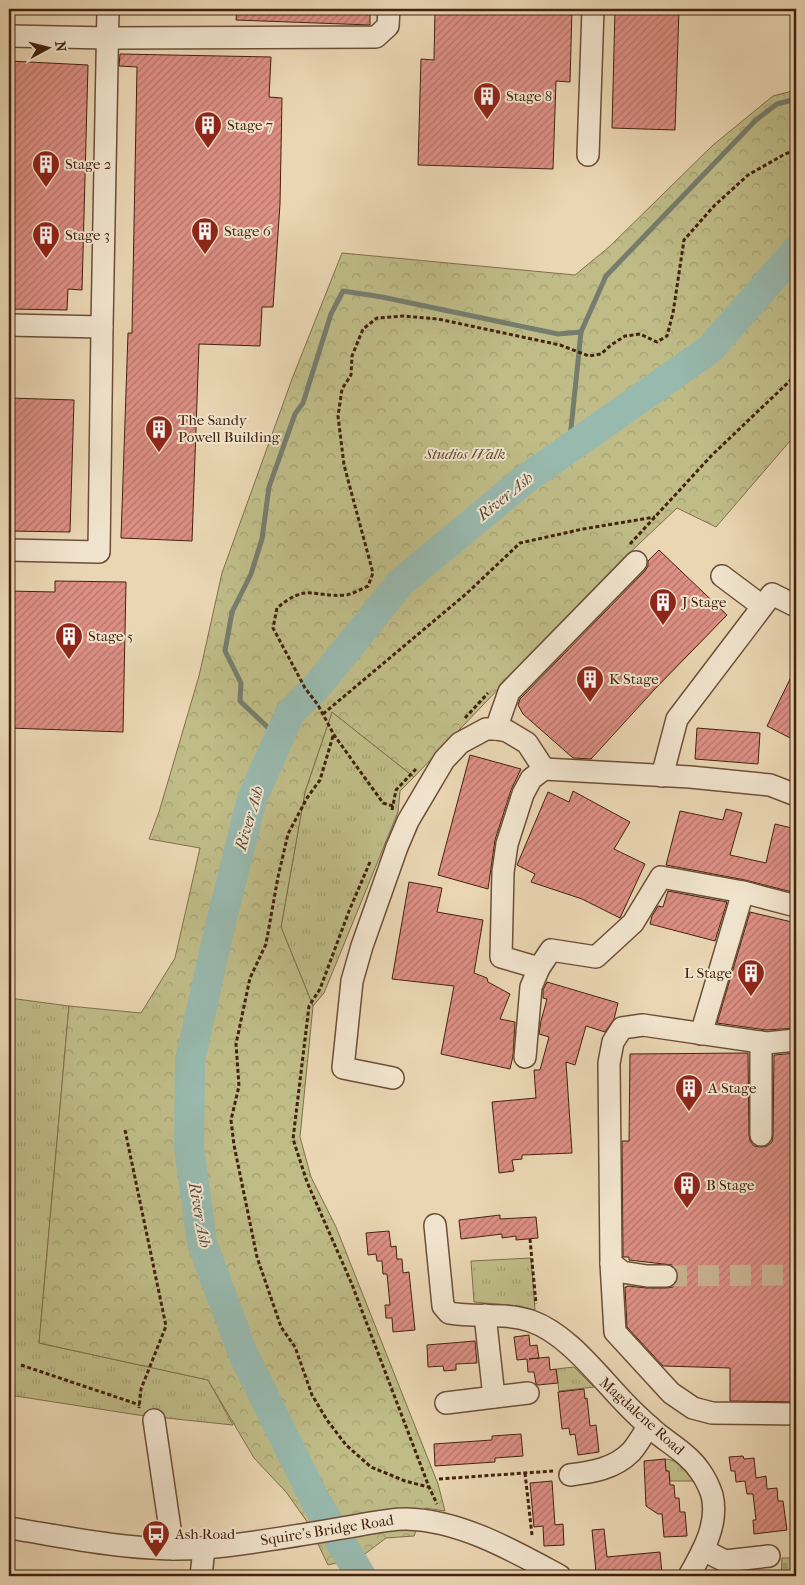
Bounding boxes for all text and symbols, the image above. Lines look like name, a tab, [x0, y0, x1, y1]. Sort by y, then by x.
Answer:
north arrow	[22, 22, 72, 72]
text: N	[51, 40, 70, 53]
building icon: Stage 8	[472, 81, 502, 120]
place label: Stage 8	[506, 87, 552, 105]
building icon: Stage 7	[193, 110, 223, 149]
place label: Stage 7	[227, 116, 273, 134]
building icon: Stage 2	[31, 149, 61, 188]
place label: Stage 2	[65, 155, 112, 173]
building icon: Stage 6	[190, 216, 220, 255]
building icon: Stage 3	[31, 220, 61, 259]
place label: Stage 6	[224, 222, 272, 240]
place label: Stage 3	[65, 226, 110, 244]
place label: The Sandy Powell Building	[178, 411, 281, 446]
building icon: The Sandy Powell Building	[144, 414, 174, 453]
park label: Studios Walk	[424, 445, 506, 463]
water label: River Ash	[473, 468, 537, 525]
building icon: J Stage	[648, 587, 678, 626]
place label: J Stage	[681, 593, 727, 611]
building icon: Stage 5	[54, 621, 84, 660]
place label: Stage 5	[88, 627, 133, 645]
building icon: K Stage	[575, 664, 605, 703]
place label: K Stage	[609, 670, 659, 688]
water label: River Ash	[231, 784, 267, 853]
building icon: L Stage	[736, 958, 766, 997]
place label: L Stage	[684, 964, 733, 982]
building icon: A Stage	[674, 1073, 704, 1112]
place label: A Stage	[707, 1079, 757, 1097]
building icon: B Stage	[672, 1170, 702, 1209]
place label: B Stage	[706, 1176, 755, 1194]
water label: River Ash	[185, 1180, 215, 1249]
street label: Magdalene Road	[596, 1373, 689, 1459]
street label: Squire's Bridge Road	[259, 1510, 396, 1549]
bus stop icon: Ash Road	[141, 1519, 171, 1558]
place label: Ash Road	[174, 1525, 236, 1543]

